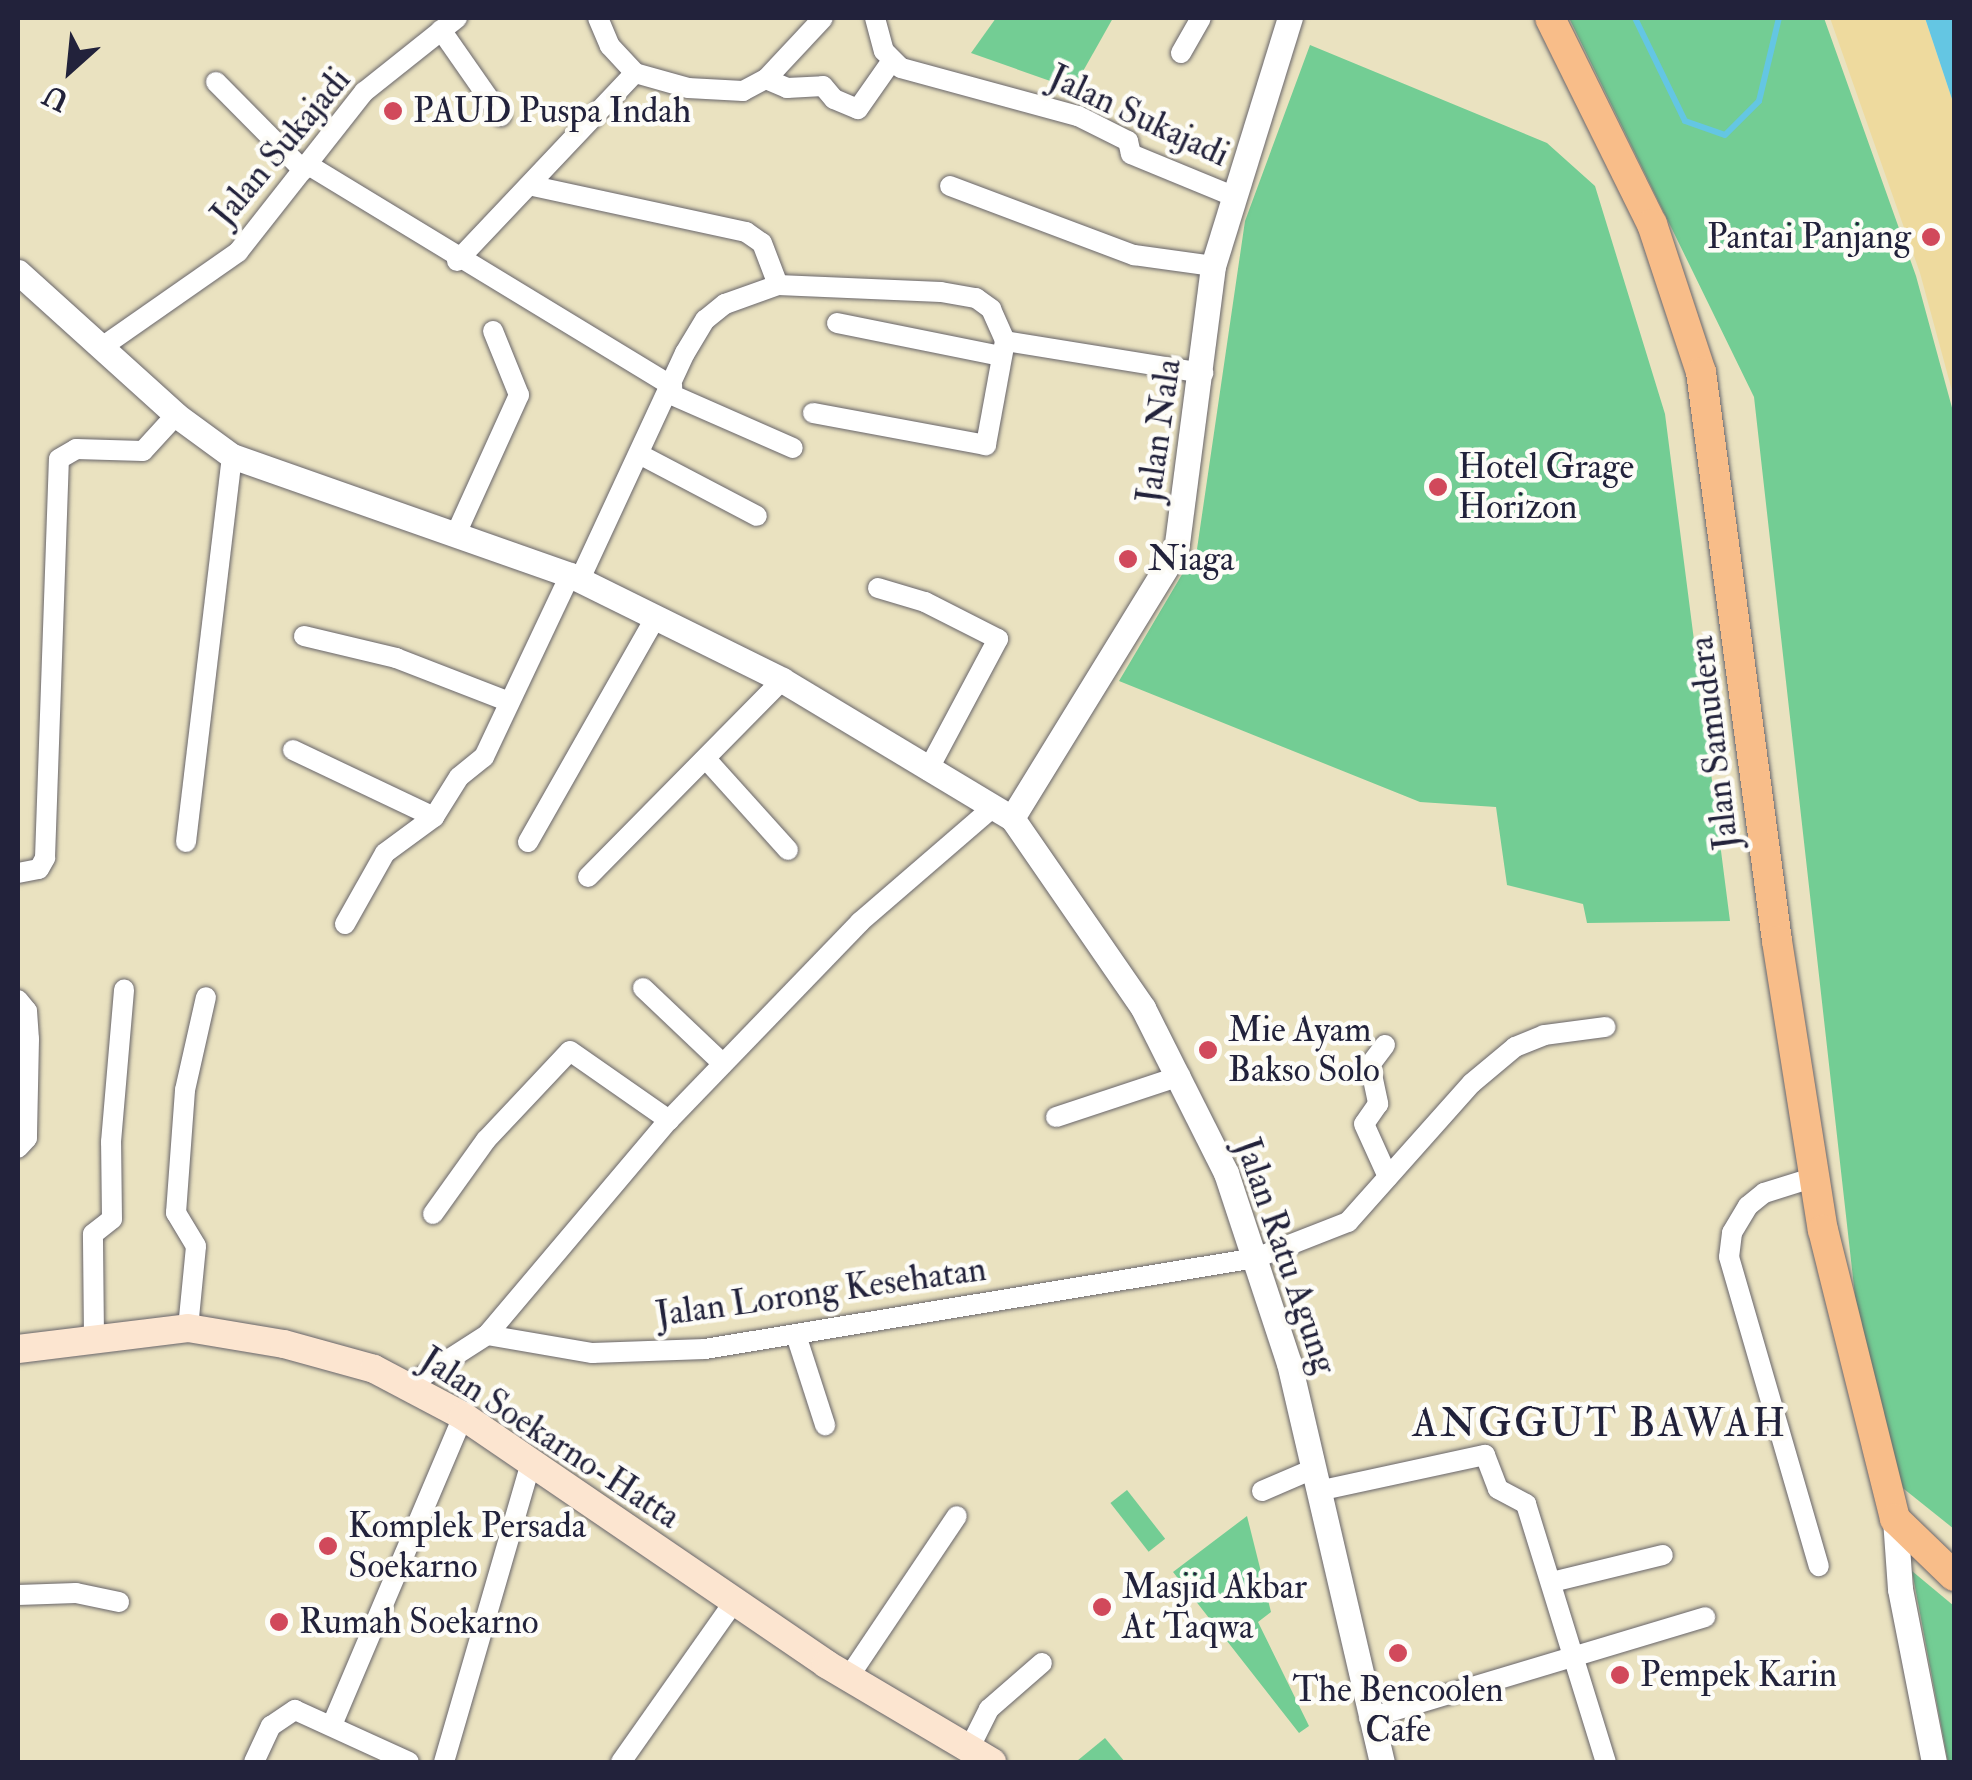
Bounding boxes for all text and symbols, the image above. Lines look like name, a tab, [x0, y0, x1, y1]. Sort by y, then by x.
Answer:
north arrow	[20, 20, 120, 120]
street label: Jalan Sukajadi	[1042, 56, 1236, 176]
street label: Jalan Sukajadi	[203, 59, 359, 235]
text: U	[38, 76, 75, 118]
place label: PAUD Puspa Indah	[413, 90, 691, 132]
marker: PAUD Puspa Indah	[382, 100, 404, 122]
place label: Pantai Panjang	[1707, 216, 1911, 258]
marker: Pantai Panjang	[1920, 226, 1942, 248]
street label: Jalan Nala	[1128, 356, 1190, 506]
place label: Hotel Grage Horizon	[1458, 446, 1634, 528]
marker: Hotel Grage Horizon	[1427, 476, 1449, 498]
place label: Niaga	[1148, 538, 1234, 580]
marker: Niaga	[1117, 548, 1139, 570]
street label: Jalan Samudera	[1680, 634, 1748, 852]
place label: Mie Ayam Bakso Solo	[1228, 1009, 1380, 1091]
marker: Mie Ayam Bakso Solo	[1197, 1039, 1219, 1061]
street label: Jalan Ratu Agung	[1226, 1133, 1346, 1379]
street label: Jalan Lorong Kesehatan	[653, 1248, 989, 1336]
street label: Jalan Soekarno-Hatta	[412, 1338, 688, 1538]
district label: ANGGUT BAWAH	[1412, 1400, 1788, 1448]
place label: Komplek Persada Soekarno	[348, 1505, 586, 1587]
marker: Komplek Persada Soekarno	[317, 1535, 339, 1557]
place label: Masjid Akbar At Taqwa	[1122, 1566, 1307, 1648]
marker: Masjid Akbar At Taqwa	[1091, 1596, 1113, 1618]
place label: Rumah Soekarno	[299, 1601, 539, 1643]
marker: Rumah Soekarno	[268, 1611, 290, 1633]
marker: The Bencoolen Cafe	[1387, 1642, 1409, 1664]
place label: Pempek Karin	[1640, 1654, 1837, 1696]
marker: Pempek Karin	[1609, 1664, 1631, 1686]
place label: The Bencoolen Cafe	[1293, 1669, 1503, 1751]

